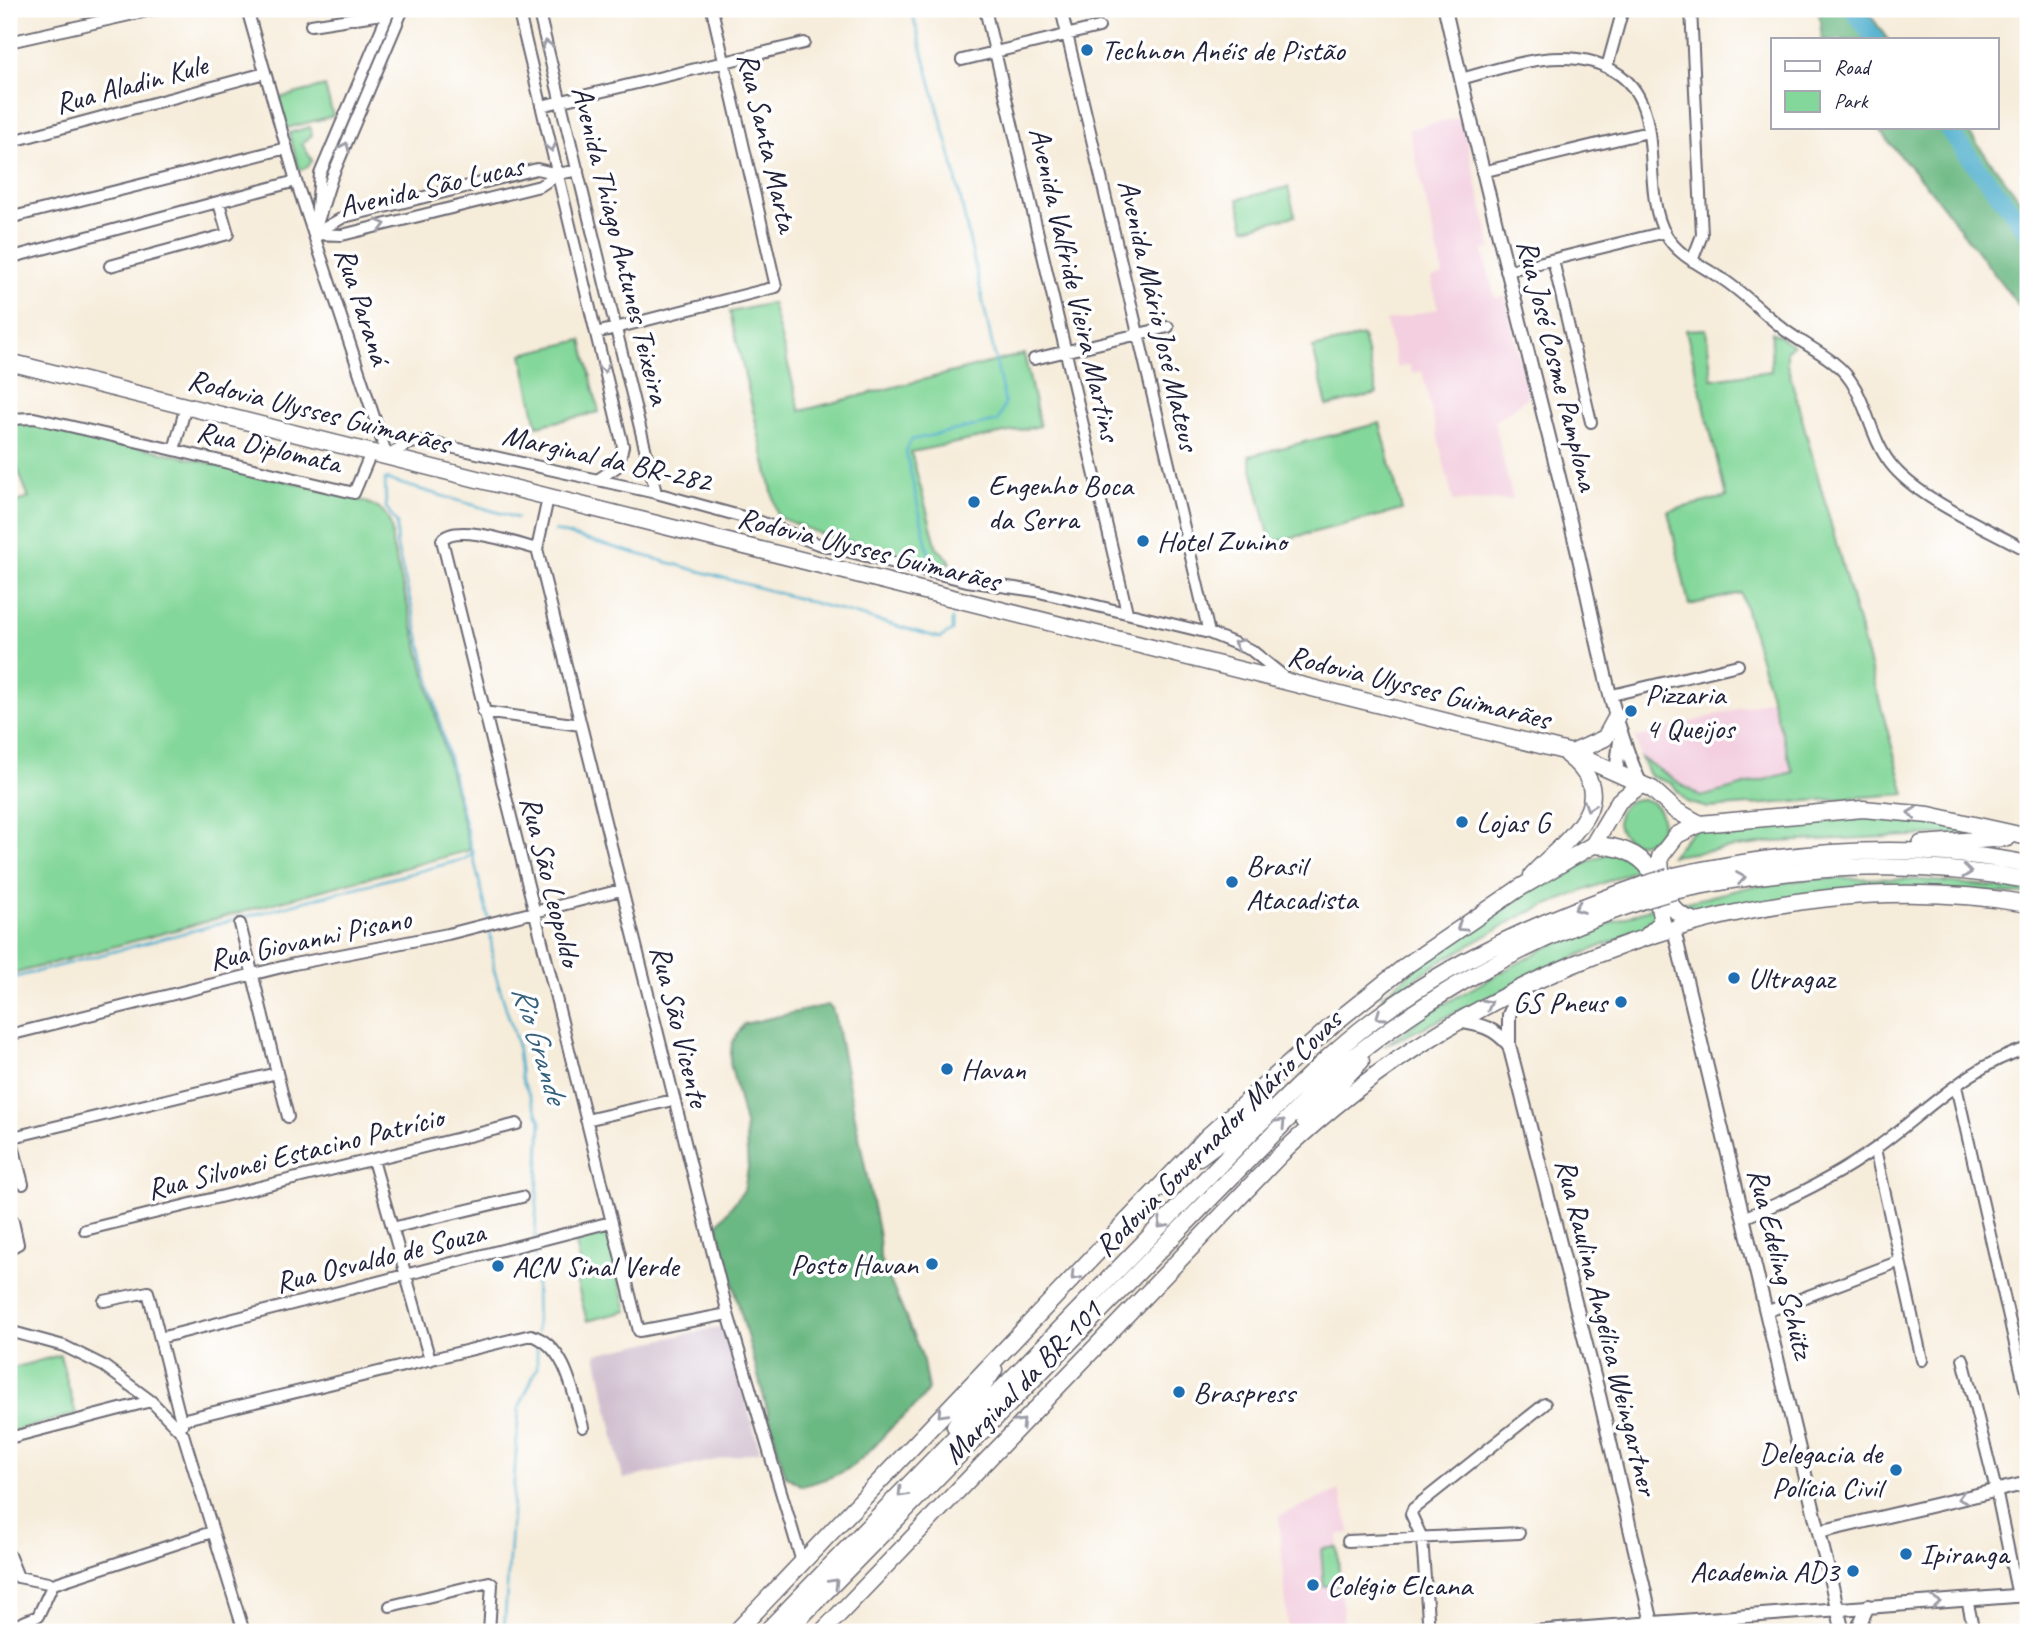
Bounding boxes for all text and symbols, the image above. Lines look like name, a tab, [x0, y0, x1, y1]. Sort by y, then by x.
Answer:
place label: Technon Anéis de Pistão	[1101, 31, 1346, 69]
legend	[1771, 38, 1998, 130]
one-way arrow	[541, 39, 555, 51]
marker: Technon Anéis de Pistão	[1079, 42, 1095, 58]
street label: Rua Aladin Kule	[51, 45, 213, 123]
street label: Rua Santa Marta	[729, 49, 808, 238]
text: Road	[1834, 54, 1873, 80]
street label: Avenida Thiago Antunes Teixeira	[563, 82, 679, 410]
text: Park	[1834, 88, 1869, 114]
street label: Avenida Valfride Vieira Martins	[1020, 123, 1130, 447]
one-way arrow	[337, 141, 351, 154]
one-way arrow	[543, 141, 557, 153]
street label: Avenida São Lucas	[335, 146, 529, 226]
street label: Avenida Mário José Mateus	[1109, 176, 1209, 457]
one-way arrow	[375, 219, 387, 233]
street label: Rua José Cosme Pamplona	[1508, 236, 1608, 496]
street label: Rua Paraná	[326, 243, 401, 372]
street label: Rodovia Ulysses Guimarães	[184, 360, 457, 463]
one-way arrow	[596, 362, 610, 374]
street label: Rua Diplomata	[193, 412, 347, 483]
street label: Marginal da BR-282	[499, 416, 717, 501]
place label: Engenho Boca da Serra	[988, 466, 1135, 538]
marker: Engenho Boca da Serra	[966, 494, 982, 510]
street label: Rodovia Ulysses Guimarães	[734, 498, 1007, 601]
place label: Hotel Zunino	[1157, 522, 1290, 560]
marker: Hotel Zunino	[1135, 533, 1151, 549]
street label: Rodovia Ulysses Guimarães	[1284, 636, 1557, 739]
one-way arrow	[1233, 638, 1245, 652]
place label: Pizzaria 4 Queijos	[1645, 675, 1737, 747]
marker: Pizzaria 4 Queijos	[1623, 703, 1639, 719]
street label: Rua São Leopoldo	[512, 792, 591, 973]
one-way arrow	[1582, 800, 1597, 812]
place label: Lojas G	[1476, 803, 1553, 841]
one-way arrow	[1906, 805, 1918, 820]
marker: Lojas G	[1454, 814, 1470, 830]
place label: Brasil Atacadista	[1246, 846, 1359, 918]
one-way arrow	[1961, 864, 1973, 879]
one-way arrow	[1735, 871, 1747, 886]
marker: Brasil Atacadista	[1224, 874, 1240, 890]
street label: Rua Giovanni Pisano	[206, 899, 416, 979]
one-way arrow	[1573, 899, 1585, 913]
one-way arrow	[1456, 919, 1469, 931]
street label: Rua São Vicente	[642, 941, 719, 1113]
place label: Ultragaz	[1748, 959, 1837, 997]
marker: Ultragaz	[1726, 970, 1742, 986]
water label: Rio Grande	[503, 981, 579, 1112]
place label: GS Pneus	[1513, 983, 1610, 1021]
marker: GS Pneus	[1613, 994, 1629, 1010]
street label: Rodovia Governador Mário Covas	[1086, 999, 1352, 1265]
one-way arrow	[1481, 999, 1493, 1013]
one-way arrow	[1374, 1008, 1387, 1021]
place label: Havan	[961, 1050, 1026, 1088]
marker: Havan	[939, 1061, 955, 1077]
street label: Rua Silvonei Estacino Patrício	[143, 1097, 450, 1208]
one-way arrow	[1272, 1118, 1285, 1131]
street label: Rua Raulina Angélica Weingartner	[1547, 1155, 1668, 1501]
street label: Rua Edeling Schütz	[1739, 1164, 1824, 1364]
street label: Rua Osvaldo de Souza	[271, 1212, 491, 1301]
one-way arrow	[1158, 1216, 1171, 1229]
place label: Posto Havan	[791, 1245, 919, 1283]
place label: ACN Sinal Verde	[512, 1247, 681, 1285]
marker: Posto Havan	[924, 1256, 940, 1272]
marker: ACN Sinal Verde	[490, 1258, 506, 1274]
one-way arrow	[1071, 1268, 1084, 1281]
street label: Marginal da BR-101	[934, 1291, 1111, 1472]
place label: Braspress	[1193, 1373, 1298, 1411]
marker: Braspress	[1171, 1384, 1187, 1400]
one-way arrow	[938, 1404, 951, 1417]
one-way arrow	[1012, 1418, 1025, 1431]
place label: Delegacia de Polícia Civil	[1759, 1434, 1887, 1506]
marker: Delegacia de Polícia Civil	[1888, 1462, 1904, 1478]
one-way arrow	[897, 1485, 910, 1498]
one-way arrow	[1956, 1490, 1968, 1504]
place label: Ipiranga	[1920, 1535, 2011, 1573]
marker: Ipiranga	[1898, 1546, 1914, 1562]
place label: Academia AD3	[1690, 1552, 1841, 1590]
marker: Academia AD3	[1845, 1563, 1861, 1579]
place label: Colégio Elcana	[1327, 1566, 1474, 1604]
marker: Colégio Elcana	[1305, 1577, 1321, 1593]
one-way arrow	[825, 1579, 838, 1592]
one-way arrow	[1931, 1595, 1942, 1610]

